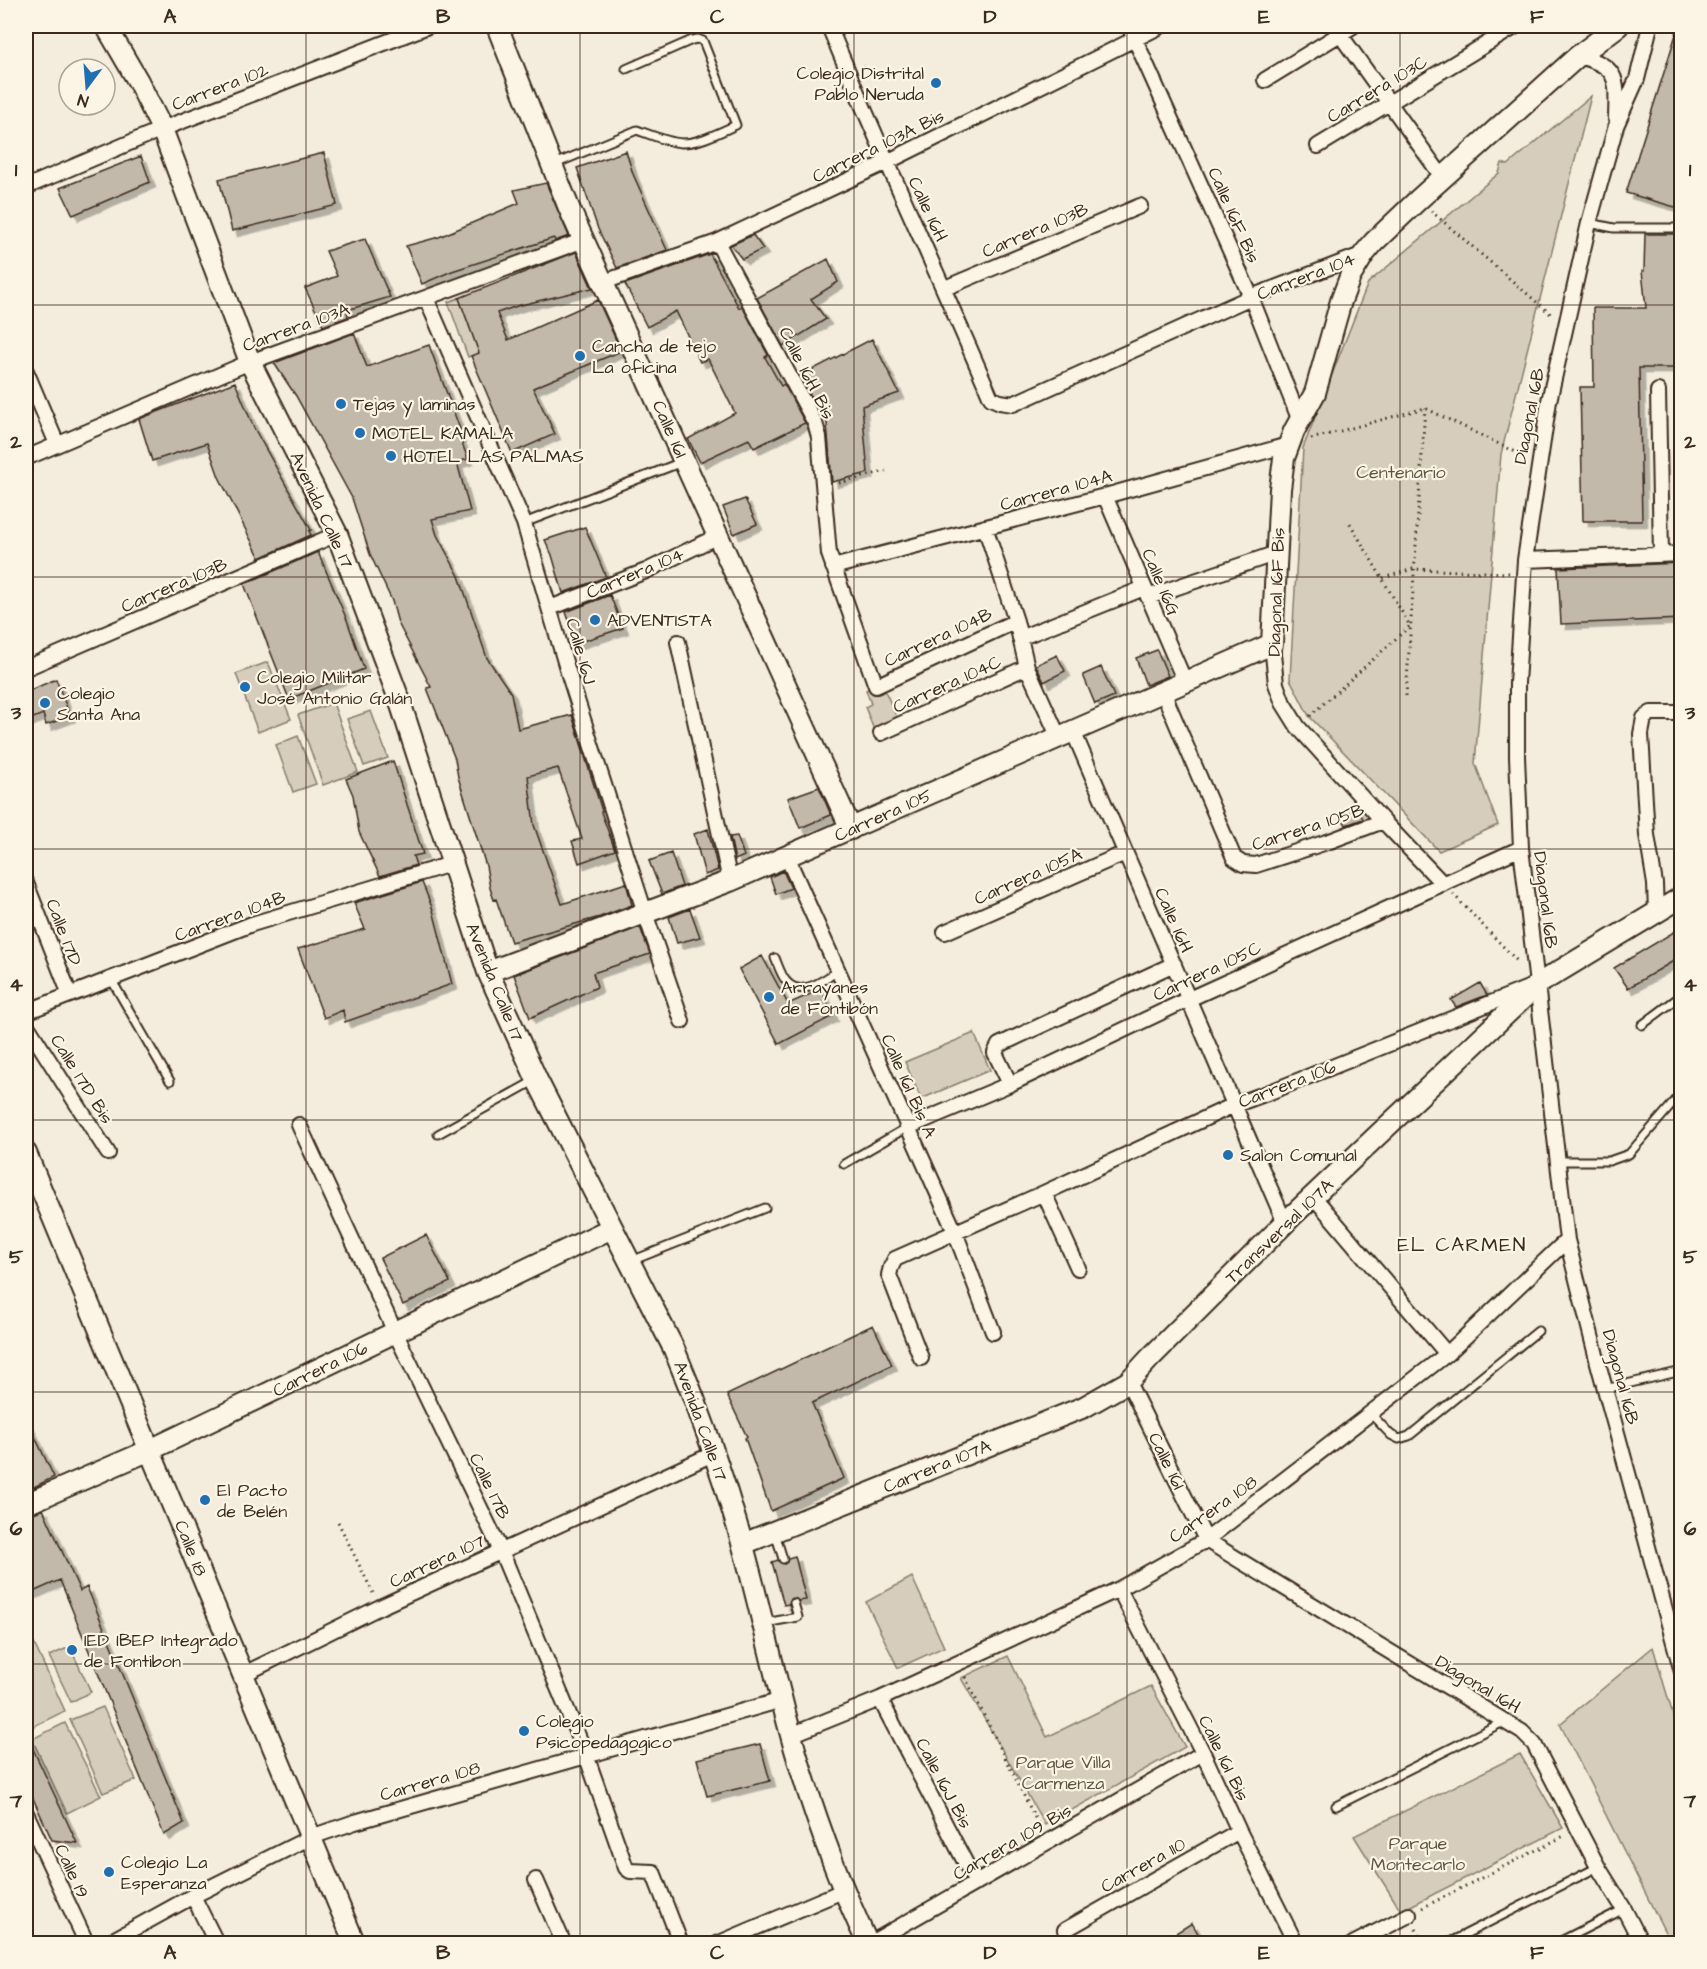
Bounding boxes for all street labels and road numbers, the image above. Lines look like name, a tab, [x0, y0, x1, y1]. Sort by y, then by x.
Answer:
street label: Carrera 103C	[1322, 49, 1432, 129]
street label: Carrera 102	[168, 57, 273, 117]
street label: Carrera 103A Bis	[808, 104, 948, 189]
street label: Calle 16F Bis	[1201, 163, 1266, 267]
street label: Calle 16H	[902, 173, 953, 246]
street label: Carrera 103B	[978, 197, 1092, 264]
street label: Carrera 104	[1253, 246, 1359, 307]
street label: Carrera 103A	[239, 296, 354, 358]
street label: Calle 16H Bis	[773, 323, 841, 424]
street label: Diagonal 16B	[1508, 366, 1552, 467]
street label: Calle 16I	[646, 396, 693, 462]
street label: Avenida Calle 17	[284, 448, 359, 573]
street label: Carrera 104A	[997, 463, 1115, 517]
street label: Diagonal 16F Bis	[1262, 527, 1292, 657]
street label: Carrera 104	[583, 542, 688, 605]
street label: Calle 16G	[1135, 545, 1186, 620]
street label: Carrera 103B	[117, 552, 231, 619]
street label: Carrera 104B	[880, 601, 996, 673]
street label: Calle 16J	[559, 615, 602, 688]
street label: Carrera 104C	[889, 649, 1006, 720]
street label: Carrera 105	[831, 783, 936, 848]
street label: Carrera 105B	[1249, 797, 1368, 857]
street label: Carrera 105A	[970, 841, 1087, 911]
street label: Diagonal 16B	[1526, 850, 1564, 950]
street label: Calle 16H	[1148, 884, 1199, 957]
street label: Carrera 104B	[171, 885, 289, 948]
street label: Calle 17D	[39, 895, 88, 969]
street label: Avenida Calle 17	[459, 919, 530, 1045]
street label: Carrera 105C	[1149, 935, 1266, 1007]
street label: Calle 17D Bis	[44, 1030, 119, 1129]
street label: Calle 16I Bis A	[874, 1030, 943, 1143]
street label: Carrera 106	[1235, 1054, 1340, 1115]
street label: Transversal 107A	[1220, 1173, 1339, 1290]
street label: Diagonal 16B	[1595, 1327, 1645, 1428]
street label: Carrera 106	[269, 1336, 372, 1403]
street label: Avenida Calle 17	[667, 1358, 734, 1485]
street label: Calle 16I	[1142, 1428, 1191, 1494]
street label: Carrera 107A	[880, 1433, 995, 1499]
street label: Calle 17B	[463, 1449, 516, 1524]
street label: Carrera 108	[1164, 1469, 1263, 1549]
street label: Calle 18	[168, 1516, 213, 1580]
street label: Carrera 107	[385, 1528, 489, 1594]
street label: Diagonal 16H	[1430, 1649, 1525, 1721]
street label: Calle 16I Bis	[1192, 1711, 1255, 1805]
street label: Calle 16J Bis	[909, 1733, 978, 1833]
street label: Carrera 108	[377, 1755, 483, 1808]
street label: Carrera 109 Bis	[948, 1798, 1076, 1887]
street label: Carrera 110	[1096, 1832, 1190, 1899]
street label: Calle 19	[48, 1840, 95, 1902]

